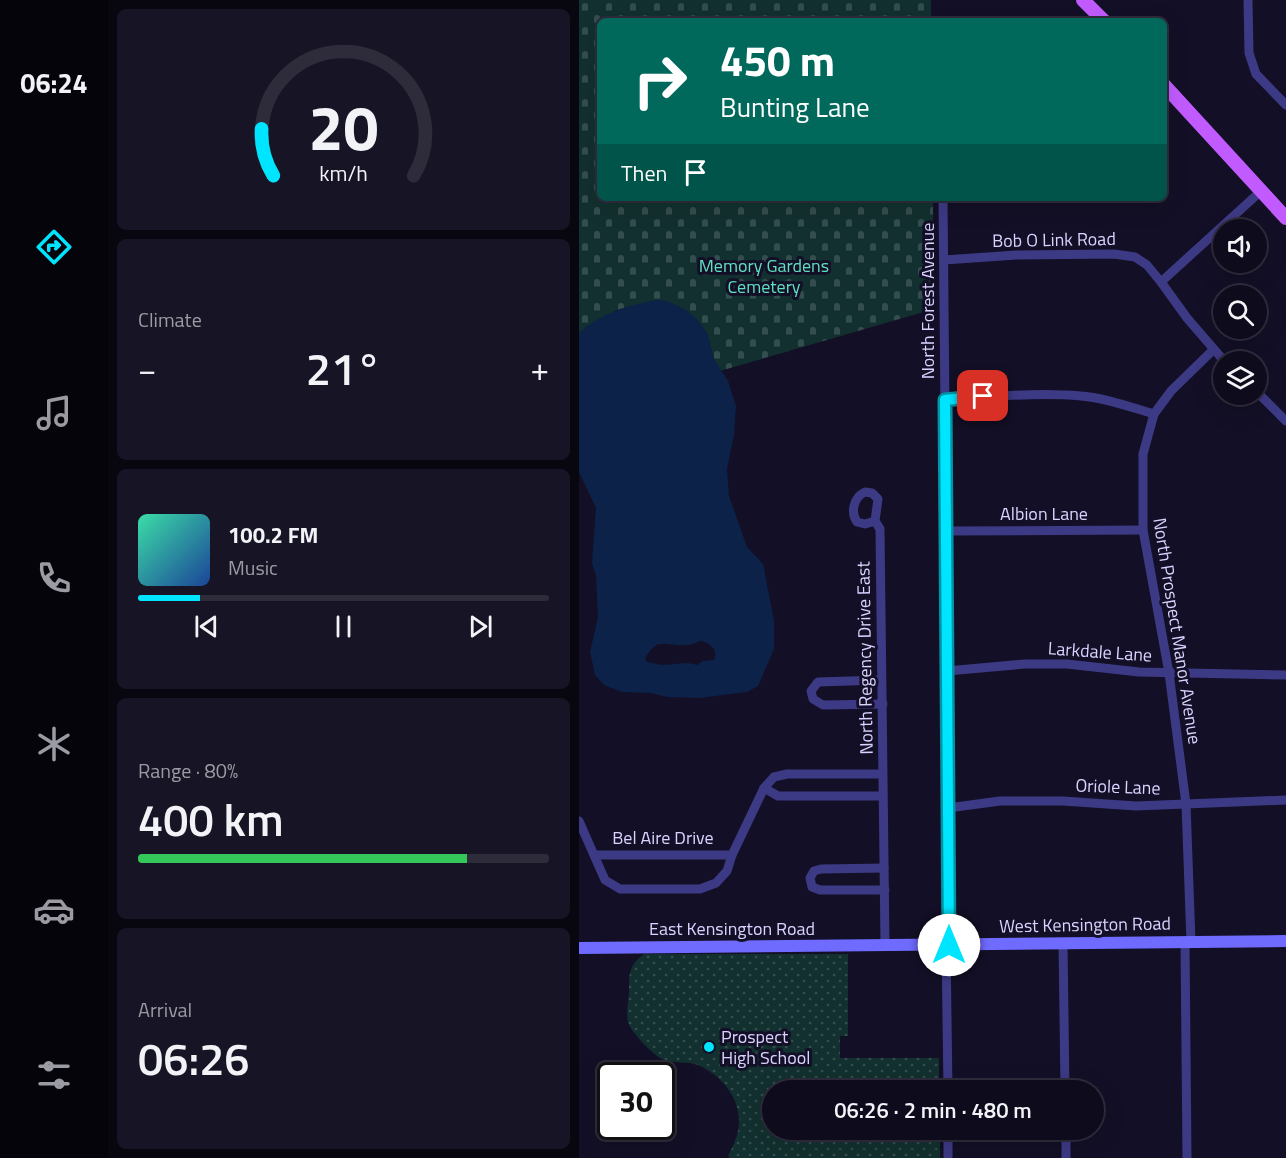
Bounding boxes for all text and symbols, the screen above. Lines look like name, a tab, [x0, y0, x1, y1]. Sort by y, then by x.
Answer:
text: 450 m	[720, 28, 835, 92]
icon: right	[621, 42, 699, 120]
text: 06:24	[20, 62, 88, 103]
text: 20	[309, 80, 378, 175]
text: Bunting Lane	[720, 86, 870, 127]
text: Then	[621, 156, 667, 190]
icon: arrive	[679, 156, 712, 189]
text: km/h	[319, 158, 368, 190]
map controls	[1213, 219, 1267, 405]
button: sound	[1213, 219, 1267, 273]
street label: North Forest Avenue	[914, 223, 941, 379]
street label: Bob O Link Road	[992, 225, 1116, 254]
icon: directions	[33, 226, 75, 268]
park label: Memory Gardens Cemetery	[699, 252, 829, 300]
button: search	[1213, 285, 1267, 339]
text: Climate	[138, 304, 202, 335]
text: 21°	[306, 334, 381, 402]
text: −	[138, 344, 156, 394]
text: +	[531, 344, 549, 394]
button: layers	[1213, 351, 1267, 405]
pin	[957, 370, 1008, 421]
icon: arrive	[966, 379, 999, 412]
icon: music	[33, 392, 75, 434]
street label: Albion Lane	[1000, 500, 1088, 527]
street label: North Prospect Manor Avenue	[1146, 516, 1209, 746]
text: 100.2 FM	[228, 518, 318, 552]
text: Music	[228, 552, 278, 583]
icon: phone	[33, 557, 75, 599]
street label: North Regency Drive East	[849, 560, 880, 755]
icon: previous	[190, 610, 223, 643]
icon: pause	[327, 610, 360, 643]
icon: next	[464, 610, 497, 643]
street label: Larkdale Lane	[1047, 634, 1153, 669]
icon: climate	[33, 723, 75, 765]
text: Range · 80%	[138, 755, 238, 786]
street label: Oriole Lane	[1075, 772, 1161, 801]
text: 400 km	[138, 785, 284, 853]
street label: Bel Aire Drive	[612, 824, 714, 851]
icon: car	[33, 889, 75, 931]
street label: West Kensington Road	[999, 910, 1171, 939]
position arrow	[917, 913, 981, 977]
street label: East Kensington Road	[649, 915, 815, 942]
text: Arrival	[138, 994, 192, 1025]
place label: Prospect High School	[721, 1023, 810, 1071]
text: 06:26	[138, 1024, 250, 1092]
marker: Prospect High School	[702, 1040, 716, 1054]
icon: filters	[33, 1054, 75, 1096]
speed limit sign: 30	[597, 1062, 675, 1140]
text: 06:26 · 2 min · 480 m	[834, 1093, 1032, 1127]

